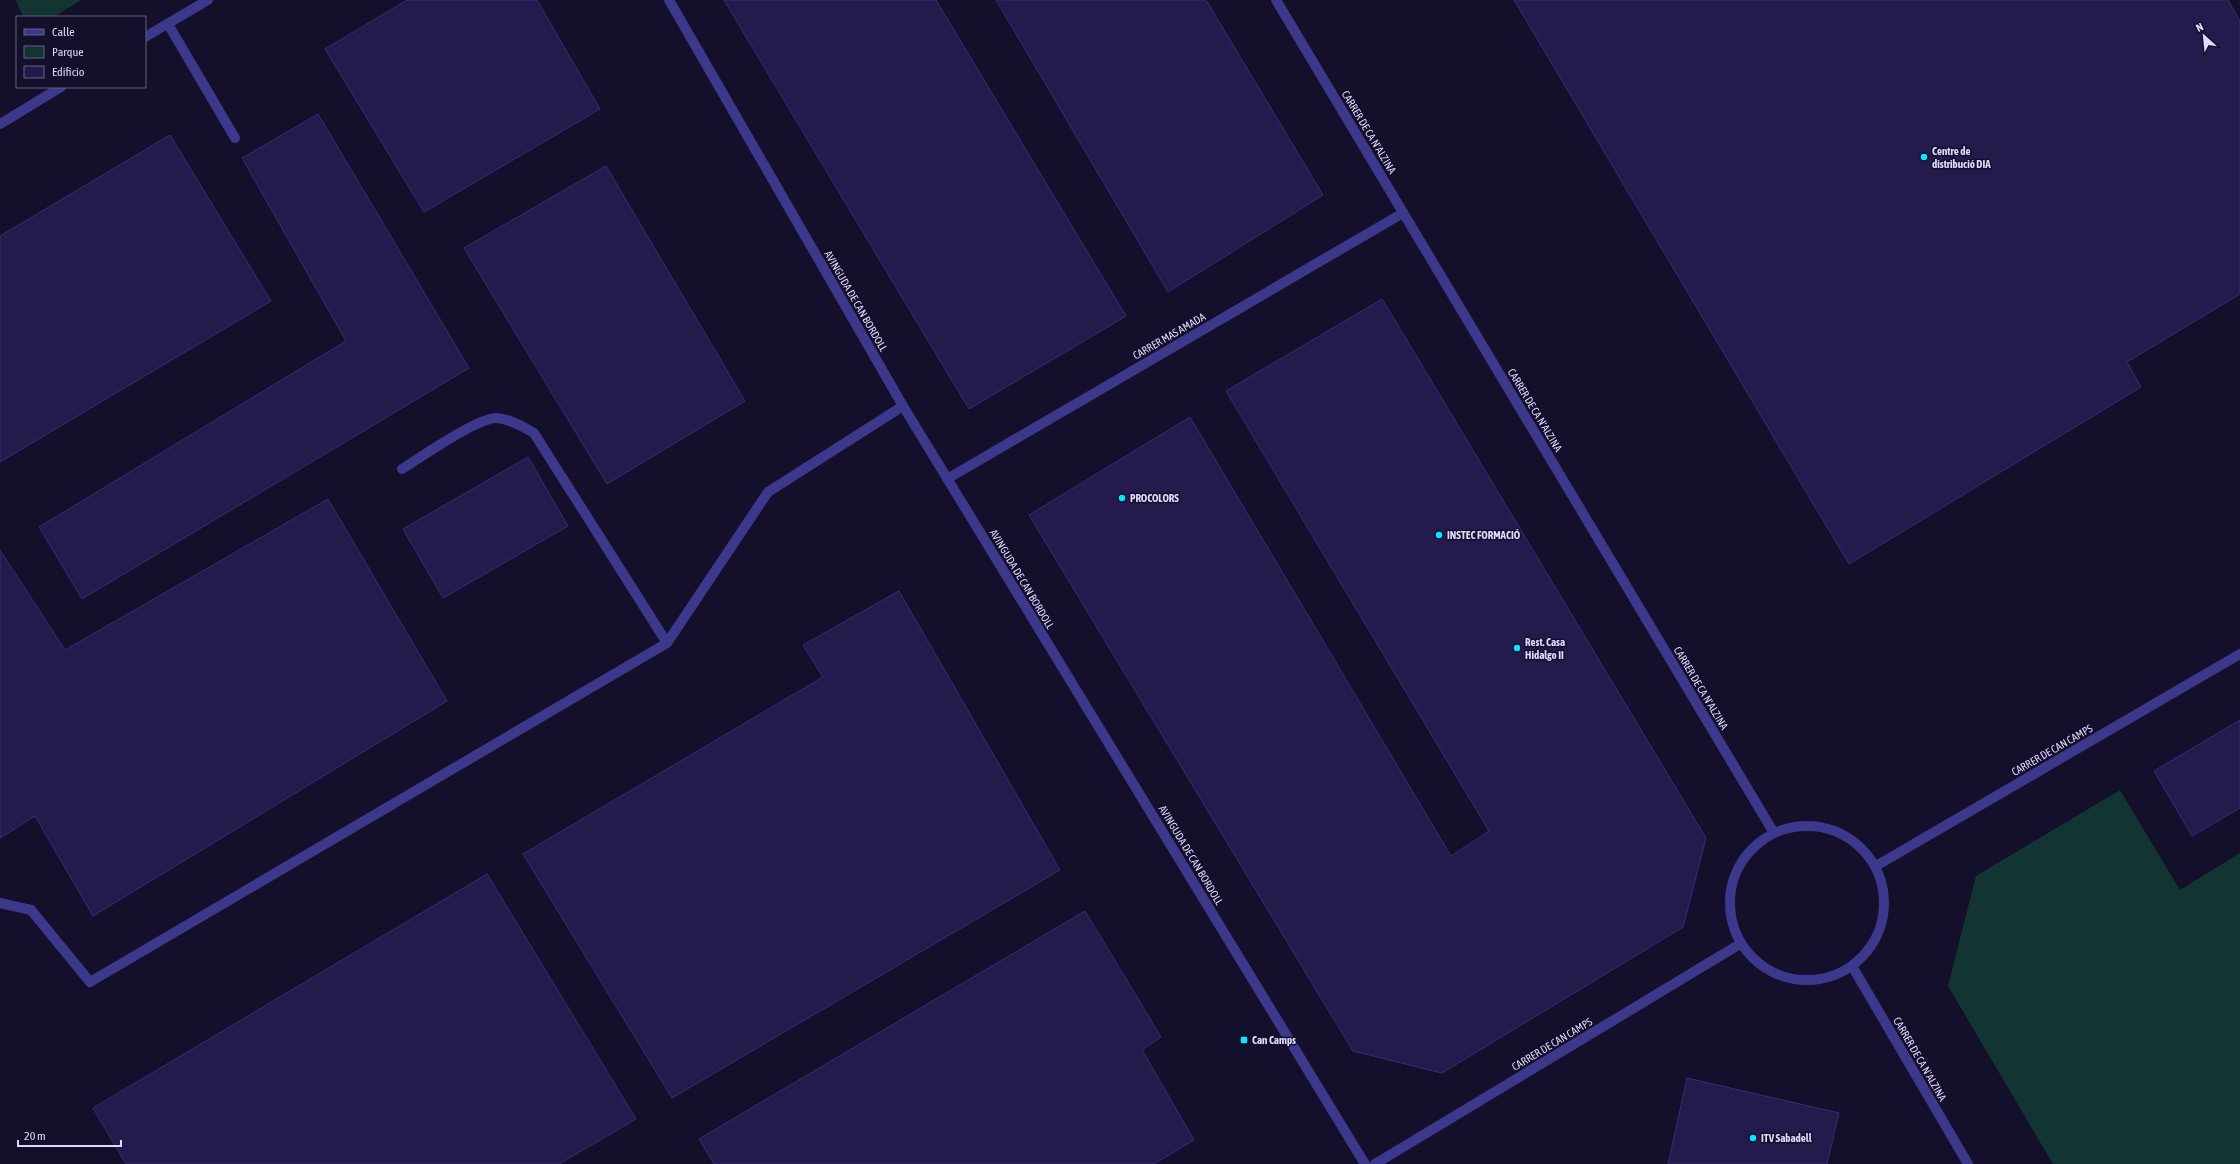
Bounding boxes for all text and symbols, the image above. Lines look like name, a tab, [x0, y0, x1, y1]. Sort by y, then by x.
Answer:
legend	[16, 16, 146, 88]
north arrow	[2184, 16, 2224, 56]
text: N	[2194, 20, 2205, 34]
text: Calle	[52, 25, 75, 39]
text: Parque	[52, 45, 84, 59]
text: Edificio	[52, 65, 85, 79]
street label: CARRER DE CA N'ALZINA	[1339, 88, 1399, 176]
place label: Centre de distribució DIA	[1932, 145, 1991, 170]
marker: Centre de distribució DIA	[1919, 152, 1929, 162]
street label: AVINGUDA DE CAN BORDOLL	[822, 249, 890, 354]
street label: CARRER MAS AMADA	[1131, 310, 1208, 362]
street label: CARRER DE CA N'ALZINA	[1505, 366, 1565, 454]
place label: PROCOLORS	[1130, 492, 1179, 504]
marker: PROCOLORS	[1117, 493, 1127, 503]
street label: AVINGUDA DE CAN BORDOLL	[987, 527, 1057, 632]
place label: INSTEC FORMACIÓ	[1447, 529, 1521, 541]
marker: INSTEC FORMACIÓ	[1434, 530, 1444, 540]
place label: Rest. Casa Hidalgo II	[1525, 636, 1565, 661]
marker: Rest. Casa Hidalgo II	[1512, 643, 1522, 653]
street label: CARRER DE CA N'ALZINA	[1671, 644, 1731, 732]
street label: CARRER DE CAN CAMPS	[2009, 722, 2095, 778]
street label: AVINGUDA DE CAN BORDOLL	[1156, 803, 1226, 908]
street label: CARRER DE CAN CAMPS	[1510, 1015, 1595, 1073]
street label: CARRER DE CA N'ALZINA	[1891, 1015, 1949, 1104]
place label: Can Camps	[1252, 1034, 1296, 1046]
marker: Can Camps	[1239, 1035, 1249, 1045]
scale bar	[18, 1122, 121, 1148]
text: 20 m	[24, 1129, 46, 1143]
place label: ITV Sabadell	[1761, 1132, 1813, 1144]
marker: ITV Sabadell	[1748, 1133, 1758, 1143]

